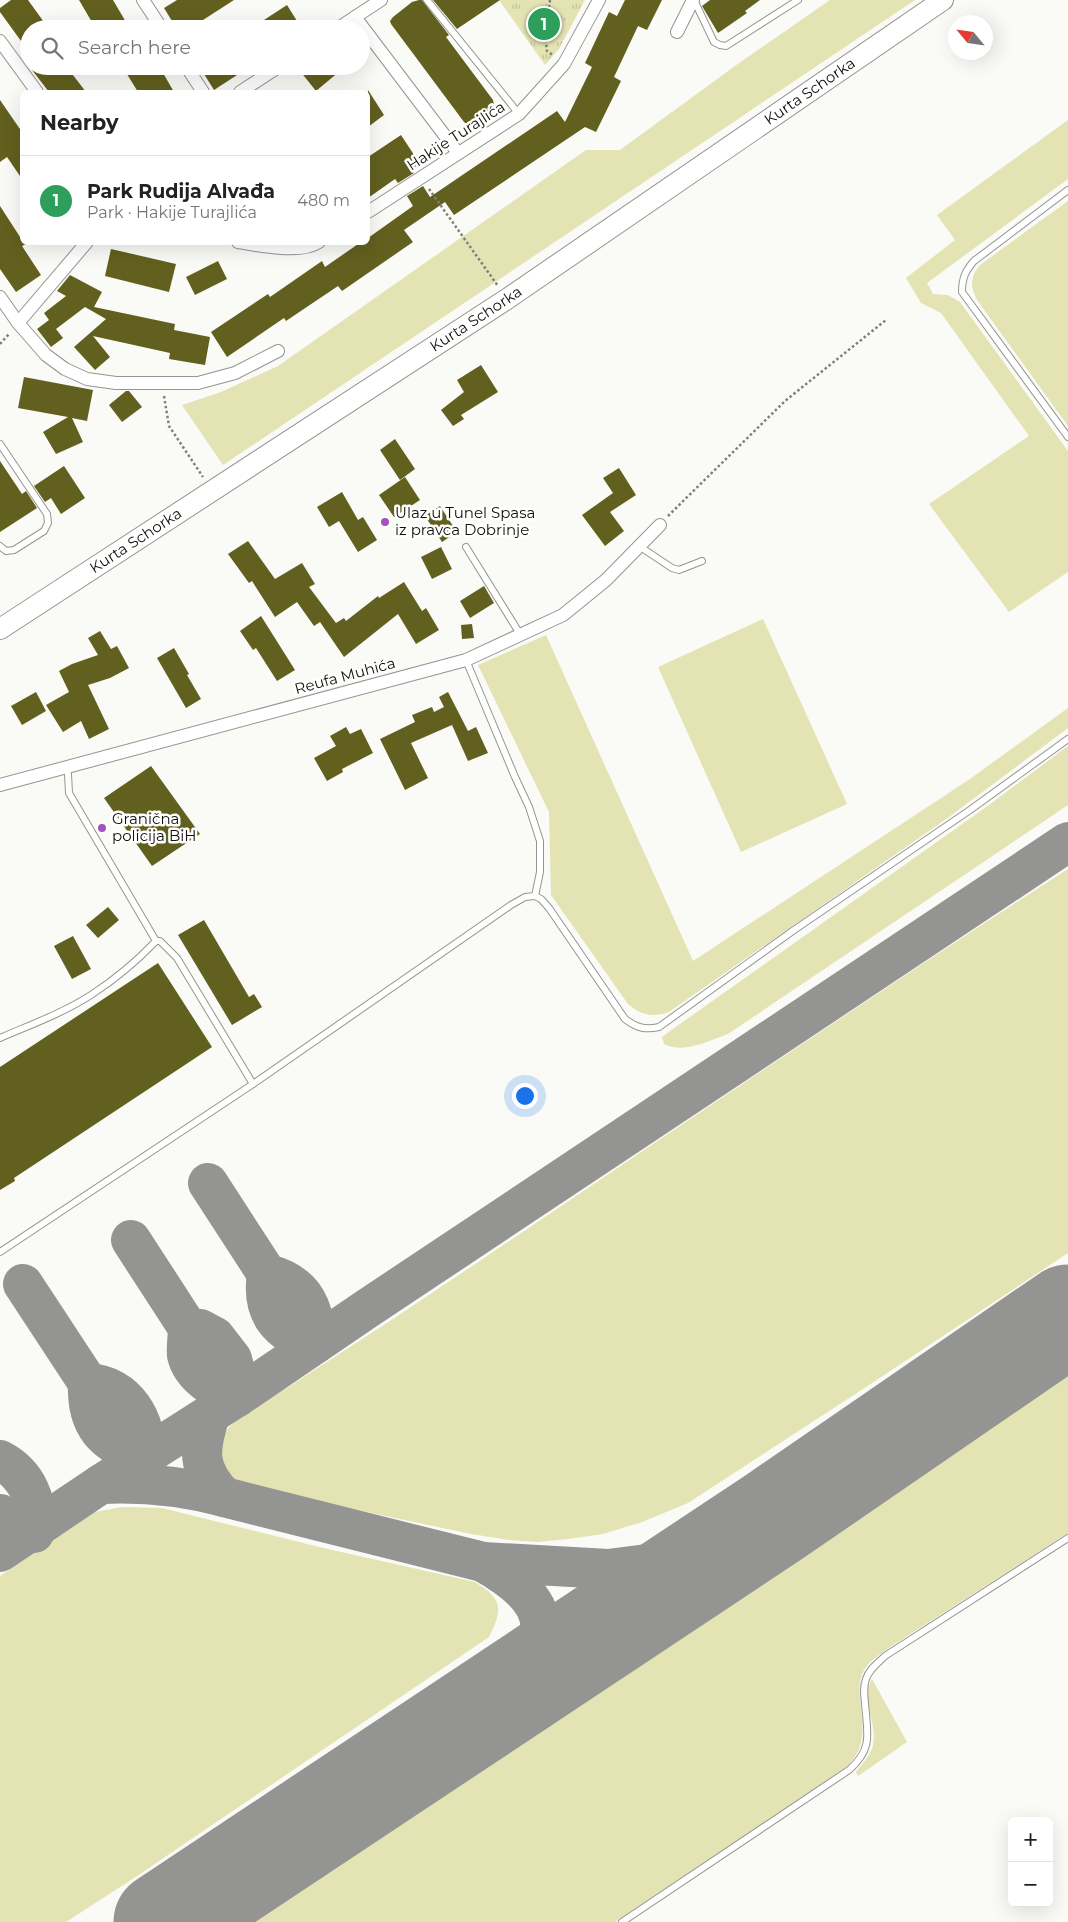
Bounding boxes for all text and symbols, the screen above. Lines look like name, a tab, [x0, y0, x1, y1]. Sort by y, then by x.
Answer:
pin: 1	[528, 5, 560, 43]
north arrow	[948, 15, 993, 60]
search box	[20, 20, 370, 75]
icon: search	[38, 34, 66, 62]
text: Search here	[78, 36, 191, 59]
street label: Kurta Schorka	[760, 53, 859, 129]
street label: Hakije Turajlića	[403, 97, 508, 174]
text: Nearby	[40, 110, 119, 135]
text: Park Rudija Alvađa	[87, 180, 275, 203]
text: 1	[53, 191, 59, 210]
text: 480 m	[297, 191, 350, 210]
text: Park · Hakije Turajlića	[87, 203, 257, 222]
street label: Kurta Schorka	[426, 282, 525, 356]
street label: Kurta Schorka	[86, 503, 185, 577]
place label: Ulaz u Tunel Spasa iz pravca Dobrinje	[395, 503, 535, 539]
marker: Ulaz u Tunel Spasa iz pravca Dobrinje	[379, 516, 391, 528]
street label: Reufa Muhića	[292, 653, 397, 698]
place label: Granična policija BiH	[112, 809, 196, 845]
marker: Granična policija BiH	[96, 822, 108, 834]
your location	[512, 1083, 538, 1109]
map controls	[1008, 1817, 1053, 1907]
button: +	[1008, 1817, 1053, 1862]
button: −	[1008, 1862, 1053, 1907]

